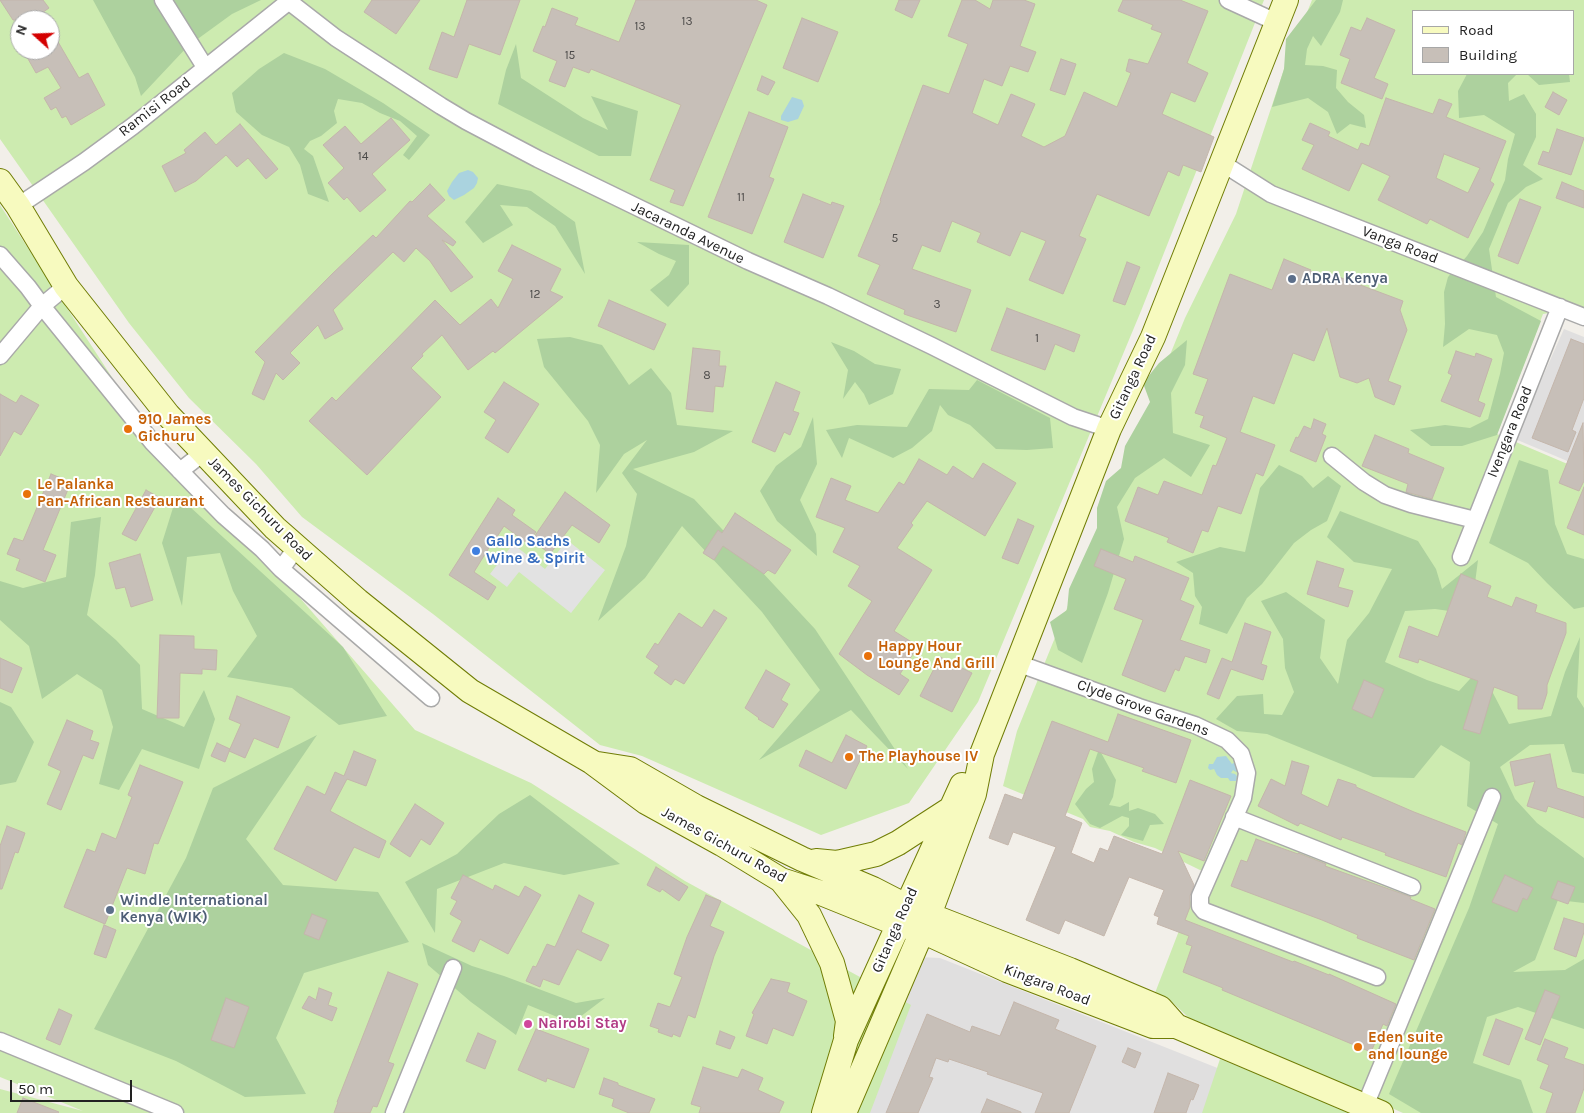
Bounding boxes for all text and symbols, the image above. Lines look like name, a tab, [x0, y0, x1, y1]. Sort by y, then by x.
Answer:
north arrow	[10, 10, 60, 60]
legend	[1412, 10, 1574, 75]
house number: 13	[681, 15, 693, 29]
house number: 13	[634, 20, 646, 34]
text: Road	[1459, 21, 1494, 39]
text: N	[12, 22, 31, 38]
text: Building	[1459, 46, 1517, 64]
house number: 15	[565, 49, 575, 63]
street label: Ramisi Road	[115, 73, 195, 141]
house number: 14	[358, 150, 368, 164]
house number: 11	[737, 191, 745, 205]
street label: Jacaranda Avenue	[629, 198, 747, 268]
street label: Vanga Road	[1359, 222, 1441, 268]
house number: 5	[892, 232, 898, 246]
place label: ADRA Kenya	[1302, 270, 1388, 288]
marker: ADRA Kenya	[1286, 273, 1298, 285]
house number: 12	[530, 288, 540, 302]
house number: 3	[933, 298, 941, 312]
house number: 1	[1035, 332, 1039, 346]
street label: Gitanga Road	[1105, 332, 1161, 422]
house number: 8	[703, 369, 711, 383]
street label: Ivengara Road	[1483, 384, 1537, 480]
place label: 910 James Gichuru	[138, 411, 211, 446]
marker: 910 James Gichuru	[122, 423, 134, 435]
street label: James Gichuru Road	[204, 453, 316, 565]
place label: Le Palanka Pan-African Restaurant	[37, 476, 204, 511]
marker: Le Palanka Pan-African Restaurant	[21, 488, 33, 500]
place label: Gallo Sachs Wine & Spirit	[486, 533, 585, 568]
marker: Gallo Sachs Wine & Spirit	[470, 545, 482, 557]
place label: Happy Hour Lounge And Grill	[878, 638, 995, 673]
marker: Happy Hour Lounge And Grill	[862, 650, 874, 662]
street label: Clyde Grove Gardens	[1074, 676, 1212, 740]
place label: The Playhouse IV	[859, 748, 978, 766]
marker: The Playhouse IV	[843, 751, 855, 763]
street label: James Gichuru Road	[658, 803, 790, 887]
street label: Gitanga Road	[868, 884, 922, 976]
place label: Windle International Kenya (WIK)	[120, 892, 268, 927]
marker: Windle International Kenya (WIK)	[104, 904, 116, 916]
street label: Kingara Road	[1001, 960, 1093, 1010]
place label: Nairobi Stay	[538, 1015, 627, 1033]
marker: Nairobi Stay	[522, 1018, 534, 1030]
place label: Eden suite and lounge	[1368, 1029, 1448, 1064]
marker: Eden suite and lounge	[1352, 1041, 1364, 1053]
scale bar	[12, 1070, 135, 1102]
text: 50 m	[18, 1080, 53, 1098]

